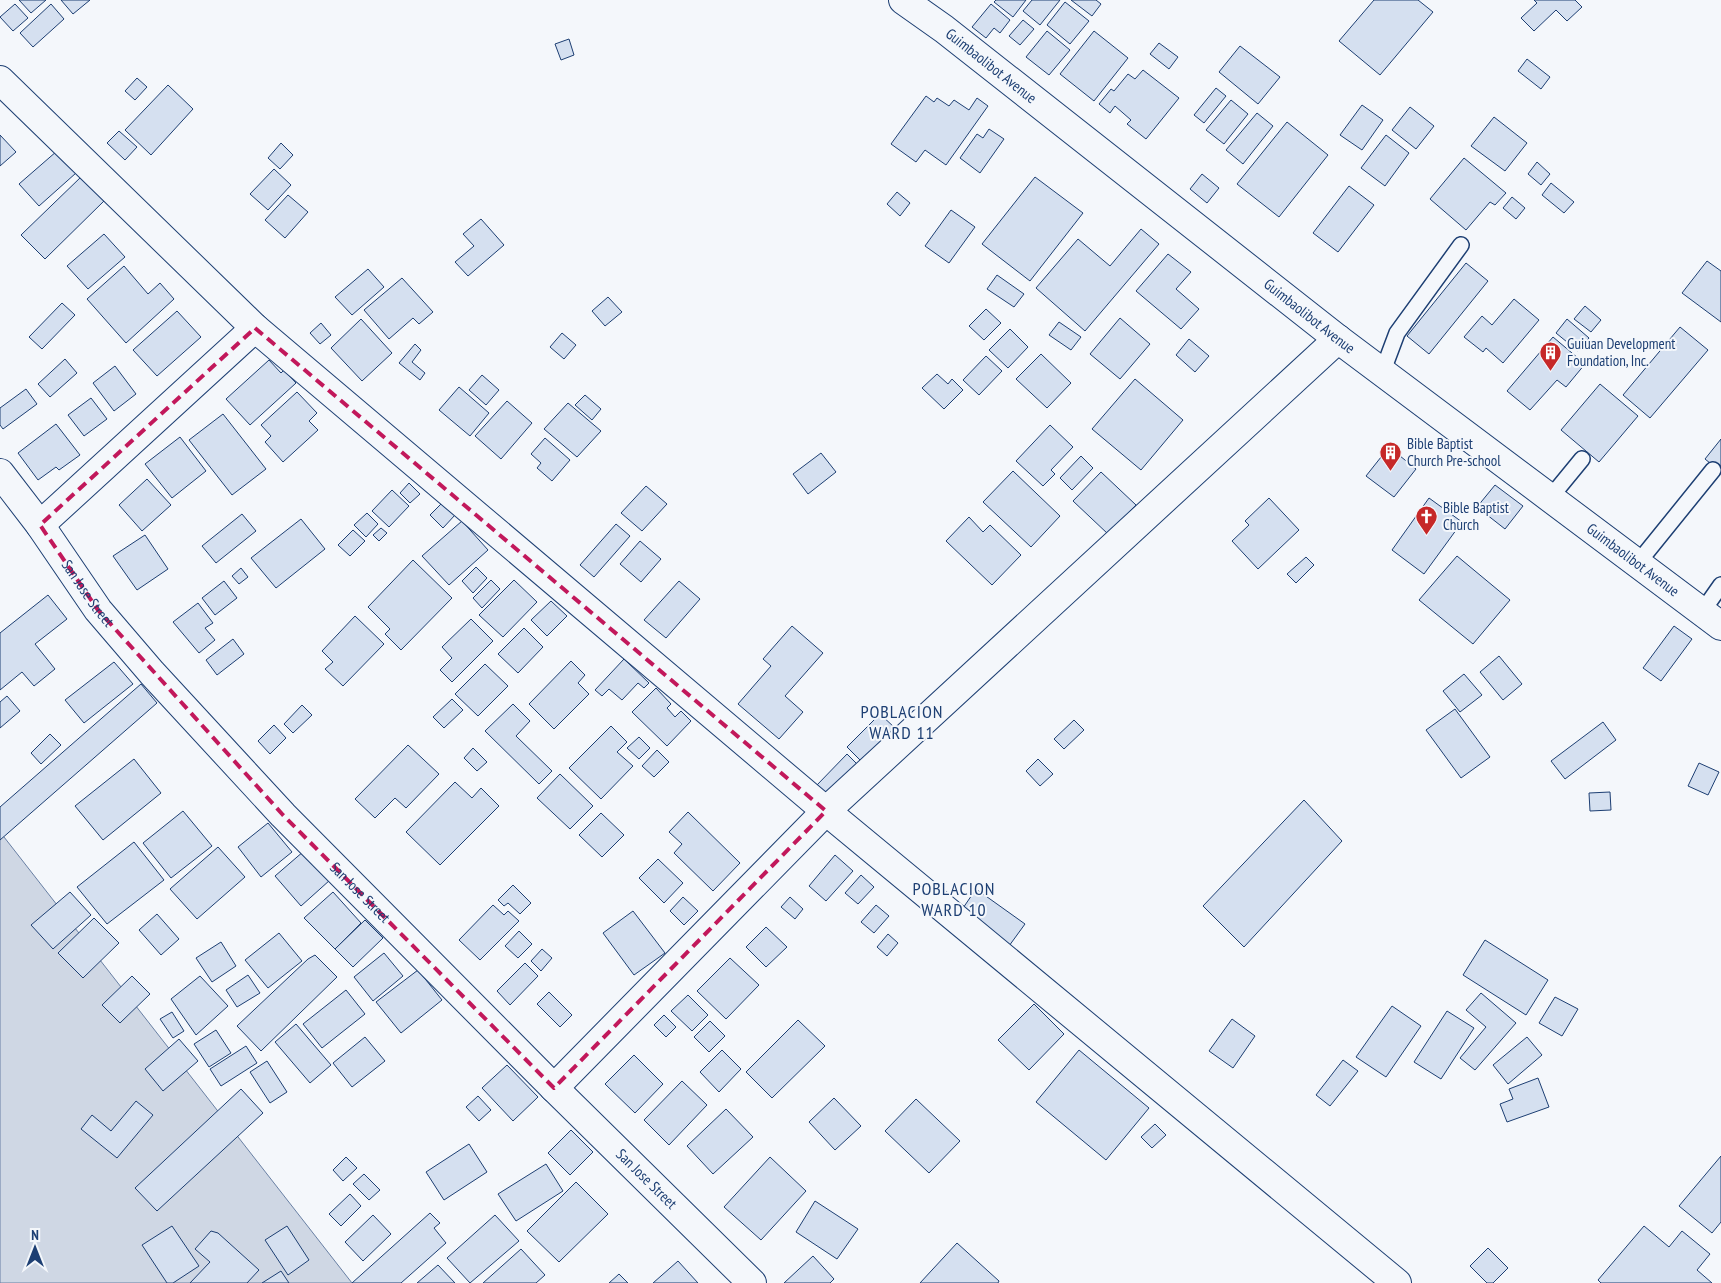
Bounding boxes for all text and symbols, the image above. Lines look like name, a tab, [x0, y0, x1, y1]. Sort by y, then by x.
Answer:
street label: Guimbaolibot Avenue	[942, 24, 1041, 107]
street label: Guimbaolibot Avenue	[1260, 274, 1359, 357]
place label: Guiuan Development Foundation, Inc.	[1567, 334, 1675, 370]
building icon: Guiuan Development Foundation, Inc.	[1539, 341, 1563, 372]
place label: Bible Baptist Church Pre-school	[1407, 434, 1501, 470]
building icon: Bible Baptist Church Pre-school	[1379, 441, 1403, 472]
place label: Bible Baptist Church	[1443, 498, 1509, 534]
church icon: Bible Baptist Church	[1415, 505, 1439, 536]
street label: Guimbaolibot Avenue	[1583, 519, 1683, 600]
street label: San Jose Street	[58, 556, 118, 631]
district label: POBLACION WARD 11	[861, 700, 943, 744]
street label: San Jose Street	[326, 858, 395, 927]
district label: POBLACION WARD 10	[913, 877, 995, 921]
street label: San Jose Street	[612, 1145, 681, 1213]
north arrow	[10, 1223, 60, 1273]
text: N	[31, 1226, 39, 1244]

